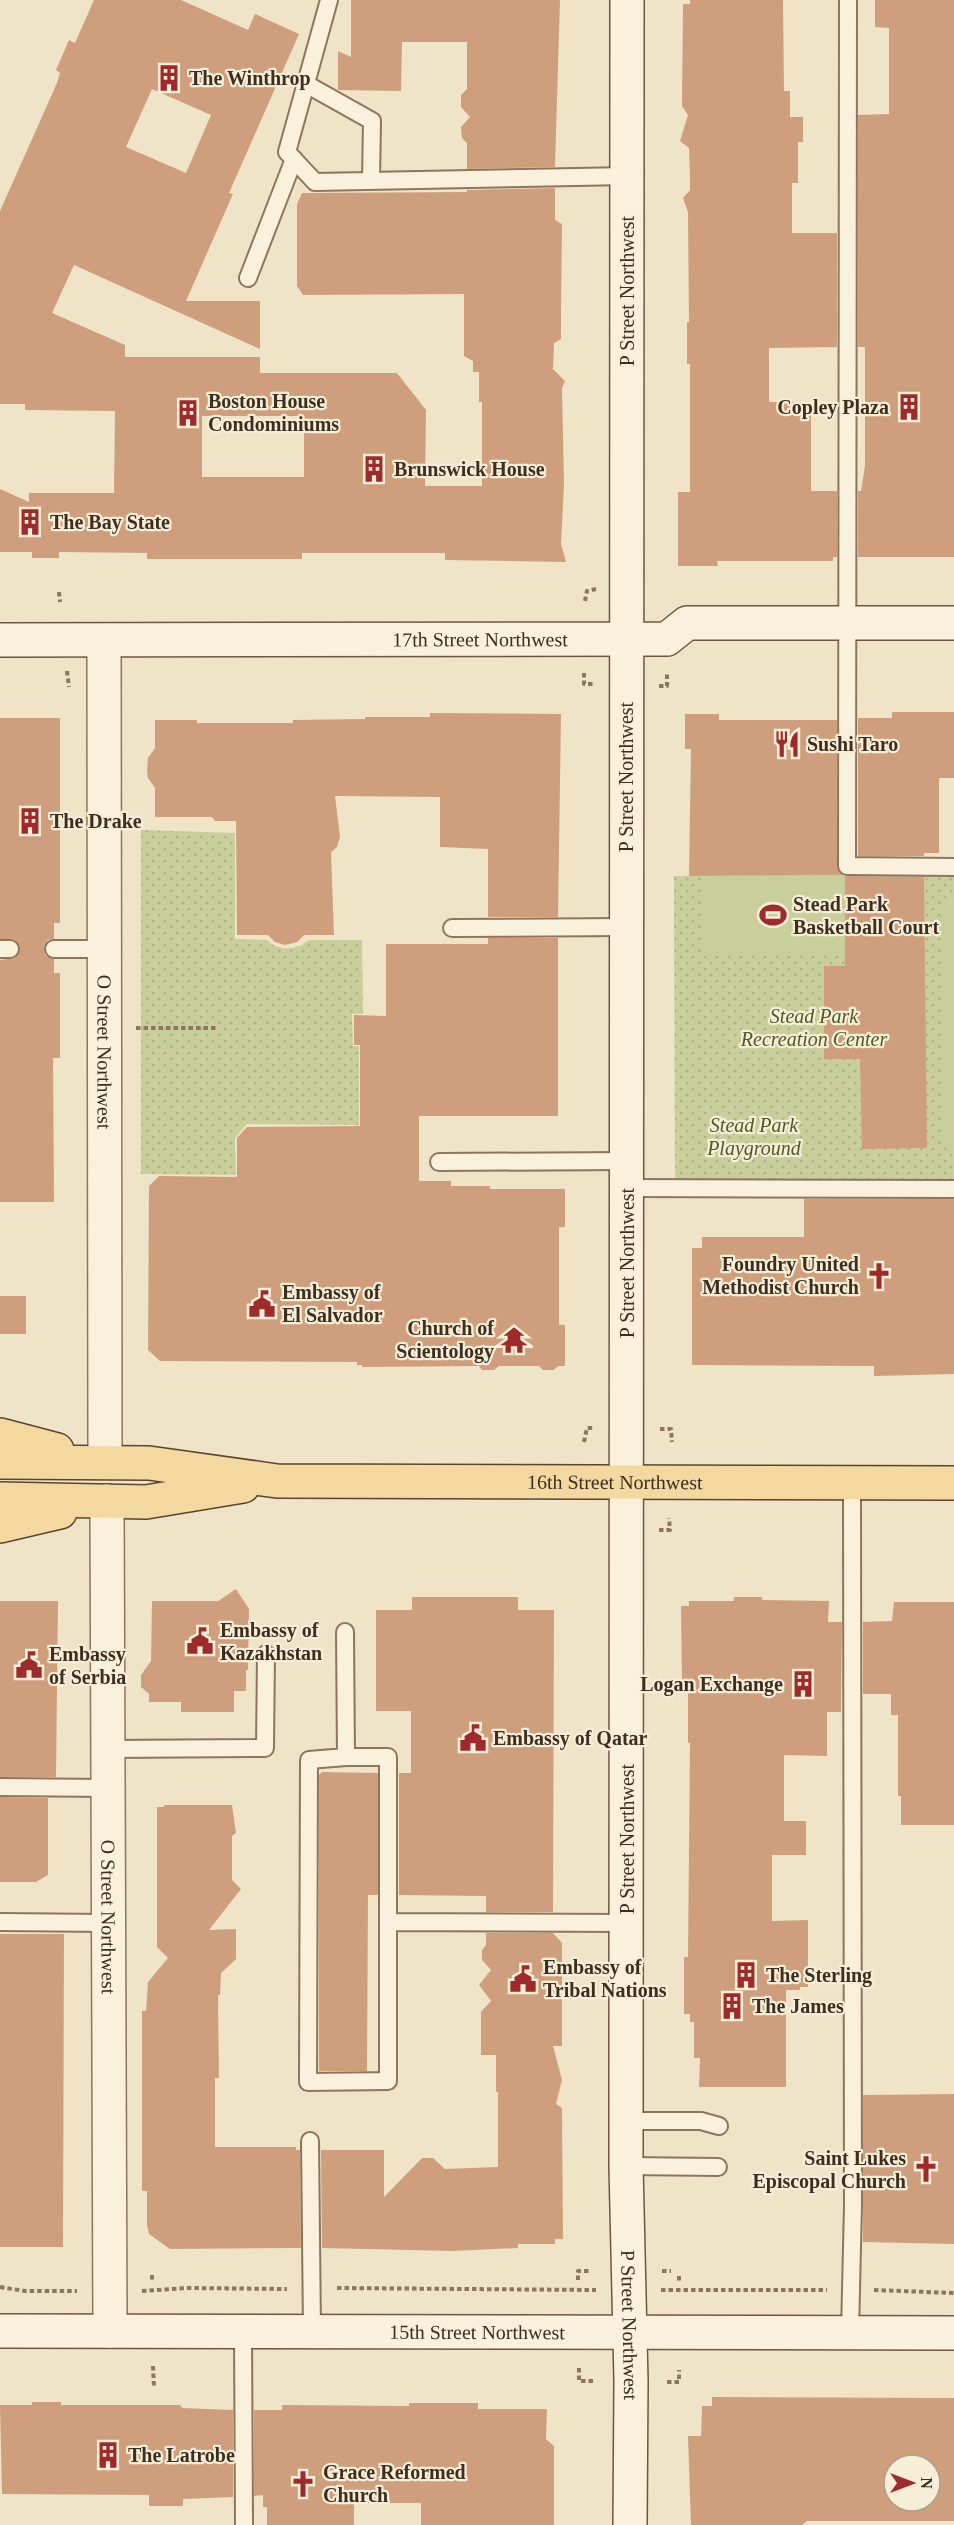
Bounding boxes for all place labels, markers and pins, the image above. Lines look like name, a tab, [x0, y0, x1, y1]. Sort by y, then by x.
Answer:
building icon: The Winthrop	[154, 63, 184, 93]
place label: The Winthrop	[189, 67, 311, 90]
place label: Boston House Condominiums	[208, 390, 339, 435]
building icon: Copley Plaza	[894, 392, 924, 422]
place label: Copley Plaza	[777, 396, 889, 419]
building icon: Boston House Condominiums	[173, 398, 203, 428]
building icon: Brunswick House	[359, 454, 389, 484]
place label: Brunswick House	[394, 458, 545, 480]
building icon: The Bay State	[15, 507, 45, 537]
place label: The Bay State	[50, 511, 170, 534]
restaurant icon: Sushi Taro	[772, 729, 802, 759]
place label: Sushi Taro	[807, 733, 898, 755]
building icon: The Drake	[15, 806, 45, 836]
place label: The Drake	[50, 810, 142, 832]
place label: Stead Park Basketball Court	[793, 893, 939, 938]
sports icon: Stead Park Basketball Court	[758, 900, 788, 930]
place label: Foundry United Methodist Church	[702, 1253, 859, 1298]
church icon: Foundry United Methodist Church	[864, 1261, 894, 1291]
place label: Embassy of El Salvador	[282, 1281, 383, 1326]
public building icon: Embassy of El Salvador	[247, 1289, 277, 1319]
place label: Church of Scientology	[396, 1317, 494, 1363]
temple icon: Church of Scientology	[499, 1325, 529, 1355]
place label: Embassy of Kazakhstan	[220, 1619, 322, 1664]
public building icon: Embassy of Kazakhstan	[185, 1626, 215, 1656]
place label: Embassy of Serbia	[49, 1643, 126, 1688]
public building icon: Embassy of Serbia	[14, 1650, 44, 1680]
building icon: Logan Exchange	[788, 1669, 818, 1699]
place label: Logan Exchange	[640, 1673, 783, 1696]
public building icon: Embassy of Qatar	[458, 1723, 488, 1753]
place label: Embassy of Qatar	[493, 1727, 648, 1750]
place label: Embassy of Tribal Nations	[543, 1956, 667, 2001]
building icon: The Sterling	[731, 1960, 761, 1990]
public building icon: Embassy of Tribal Nations	[508, 1964, 538, 1994]
place label: The Sterling	[766, 1964, 872, 1987]
building icon: The James	[717, 1991, 747, 2021]
place label: The James	[752, 1995, 844, 2017]
place label: Saint Lukes Episcopal Church	[752, 2147, 906, 2193]
church icon: Saint Lukes Episcopal Church	[911, 2154, 941, 2184]
building icon: The Latrobe	[93, 2440, 123, 2470]
place label: The Latrobe	[128, 2444, 235, 2466]
place label: Grace Reformed Church	[323, 2461, 466, 2506]
church icon: Grace Reformed Church	[288, 2469, 318, 2499]

